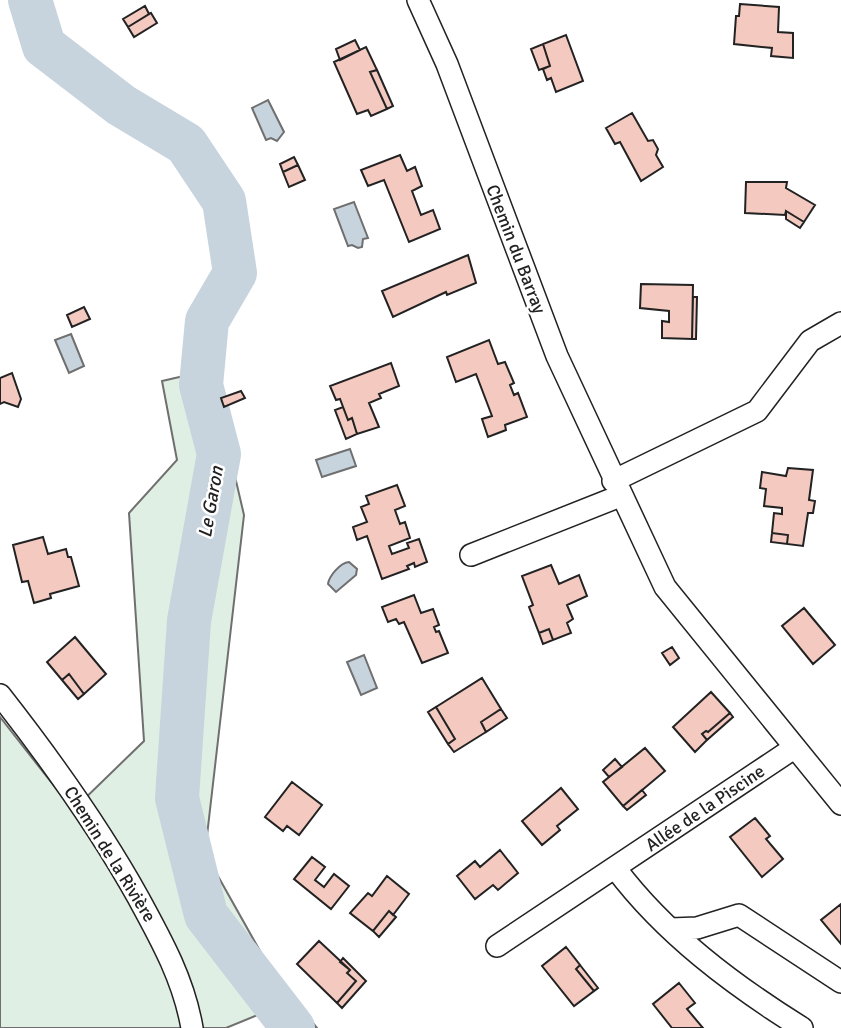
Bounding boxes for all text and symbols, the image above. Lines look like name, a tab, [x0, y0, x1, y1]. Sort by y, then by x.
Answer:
street label: Chemin du Barray	[481, 181, 551, 317]
water label: Le Garon	[193, 464, 229, 539]
street label: Allée de la Piscine	[641, 760, 769, 856]
street label: Chemin de la Rivière	[59, 782, 161, 926]

